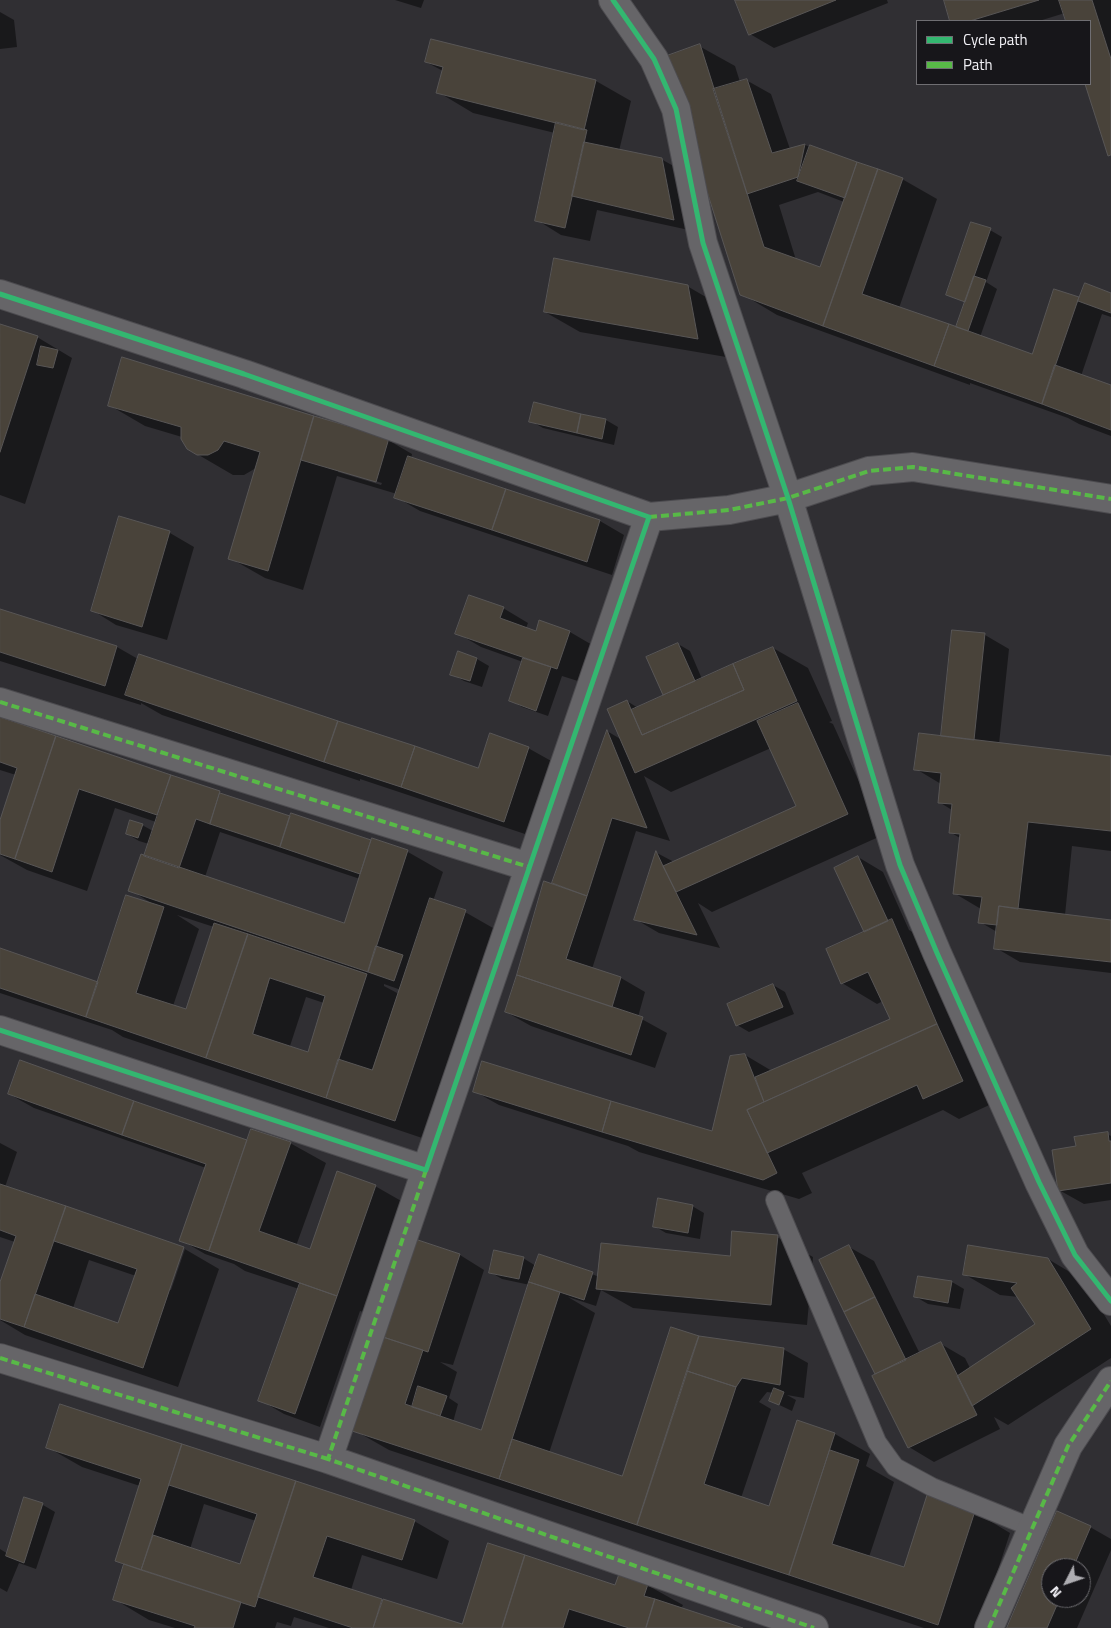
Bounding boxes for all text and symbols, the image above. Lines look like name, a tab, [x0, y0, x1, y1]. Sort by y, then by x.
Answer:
legend	[916, 20, 1091, 85]
text: Cycle path	[963, 28, 1028, 51]
text: Path	[963, 53, 993, 76]
north arrow	[1041, 1558, 1091, 1608]
text: N	[1044, 1582, 1066, 1603]

